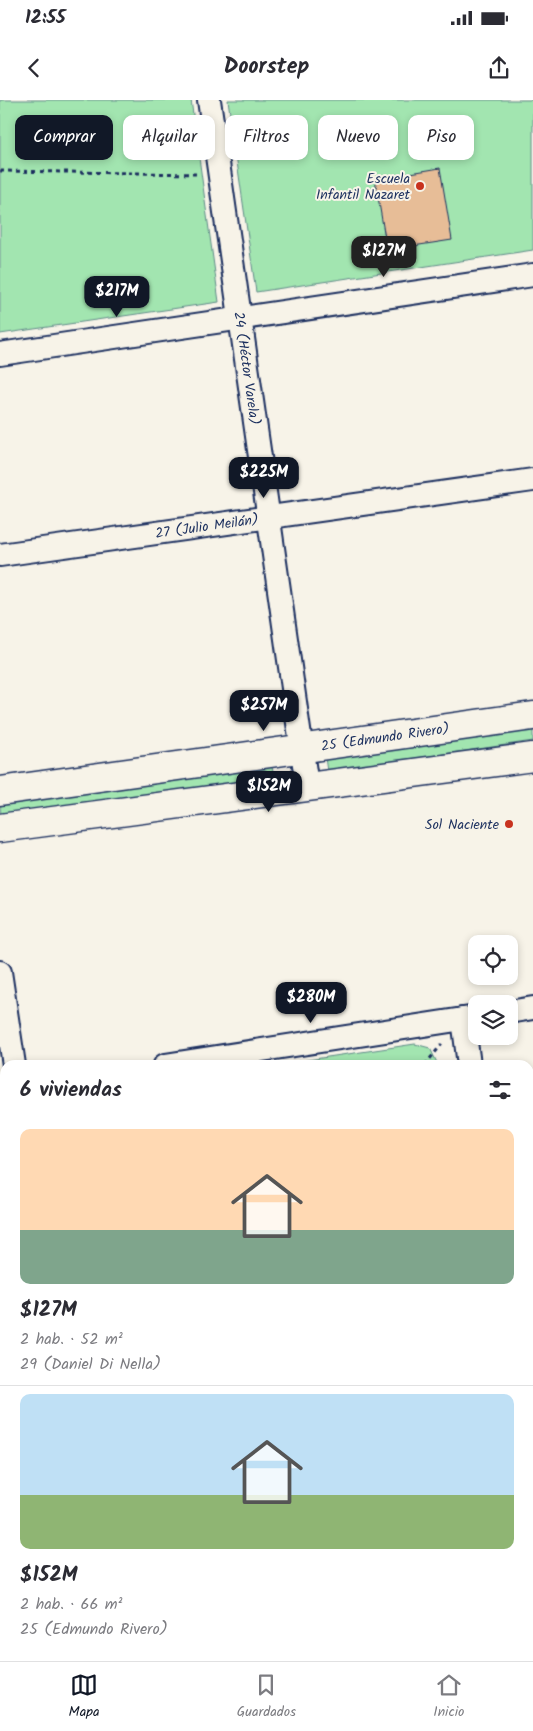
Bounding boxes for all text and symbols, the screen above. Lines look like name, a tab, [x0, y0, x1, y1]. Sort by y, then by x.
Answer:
text: 12:55	[25, 3, 66, 33]
text: Doorstep	[224, 50, 309, 85]
icon: back	[20, 54, 48, 82]
icon: share	[485, 54, 513, 82]
chip: Comprar	[15, 115, 113, 160]
chip: Alquilar	[123, 115, 215, 160]
chip: Filtros	[225, 115, 308, 160]
chip: Nuevo	[318, 115, 398, 160]
chip: Piso	[408, 115, 474, 160]
place label: Escuela Infantil Nazaret	[316, 168, 411, 206]
marker: Escuela Infantil Nazaret	[414, 180, 426, 192]
pin: $127M	[349, 236, 419, 278]
text: $127M	[362, 239, 406, 264]
pin: $217M	[82, 276, 152, 318]
text: $217M	[95, 279, 139, 304]
street label: 24 (Héctor Varela)	[227, 310, 265, 426]
pin: $225M	[229, 456, 299, 499]
text: $225M	[240, 460, 288, 485]
street label: 27 (Julio Meilán)	[154, 509, 260, 545]
pin: $257M	[229, 690, 299, 732]
text: $257M	[241, 693, 287, 718]
street label: 25 (Edmundo Rivero)	[320, 718, 451, 758]
pin: $152M	[234, 770, 304, 813]
text: $152M	[247, 774, 291, 799]
place label: Sol Naciente	[425, 814, 500, 836]
marker: Sol Naciente	[503, 818, 515, 830]
map controls	[468, 935, 518, 1045]
button: locate	[468, 935, 518, 985]
pin: $280M	[276, 982, 346, 1024]
text: $280M	[287, 985, 335, 1010]
button: layers	[468, 995, 518, 1045]
text: 6 viviendas	[20, 1074, 122, 1107]
icon: filters	[486, 1076, 514, 1104]
icon: home	[222, 1161, 312, 1251]
text: $127M	[20, 1294, 77, 1327]
text: 2 hab. · 52 m²	[20, 1327, 123, 1352]
text: 29 (Daniel Di Nella)	[20, 1352, 161, 1377]
icon: home	[222, 1427, 312, 1517]
text: $152M	[20, 1559, 78, 1592]
text: 2 hab. · 66 m²	[20, 1592, 122, 1617]
text: 25 (Edmundo Rivero)	[20, 1617, 168, 1642]
tab: Mapa	[69, 1671, 99, 1723]
tab: Guardados	[237, 1671, 296, 1723]
tab: Inicio	[433, 1671, 464, 1723]

